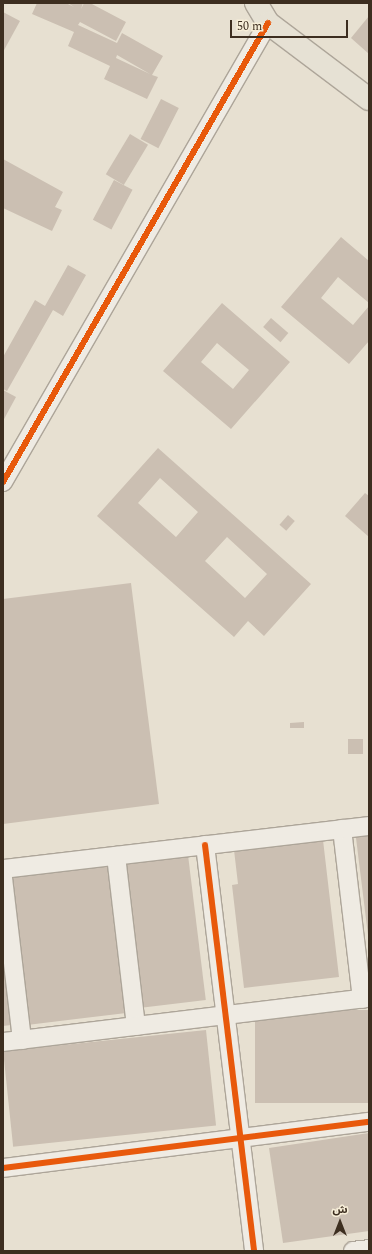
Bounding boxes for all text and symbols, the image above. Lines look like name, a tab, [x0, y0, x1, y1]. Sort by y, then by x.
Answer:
scale bar	[232, 12, 350, 38]
text: 50 m	[237, 17, 262, 36]
text: ش	[332, 1201, 348, 1218]
north arrow	[320, 1202, 360, 1242]

